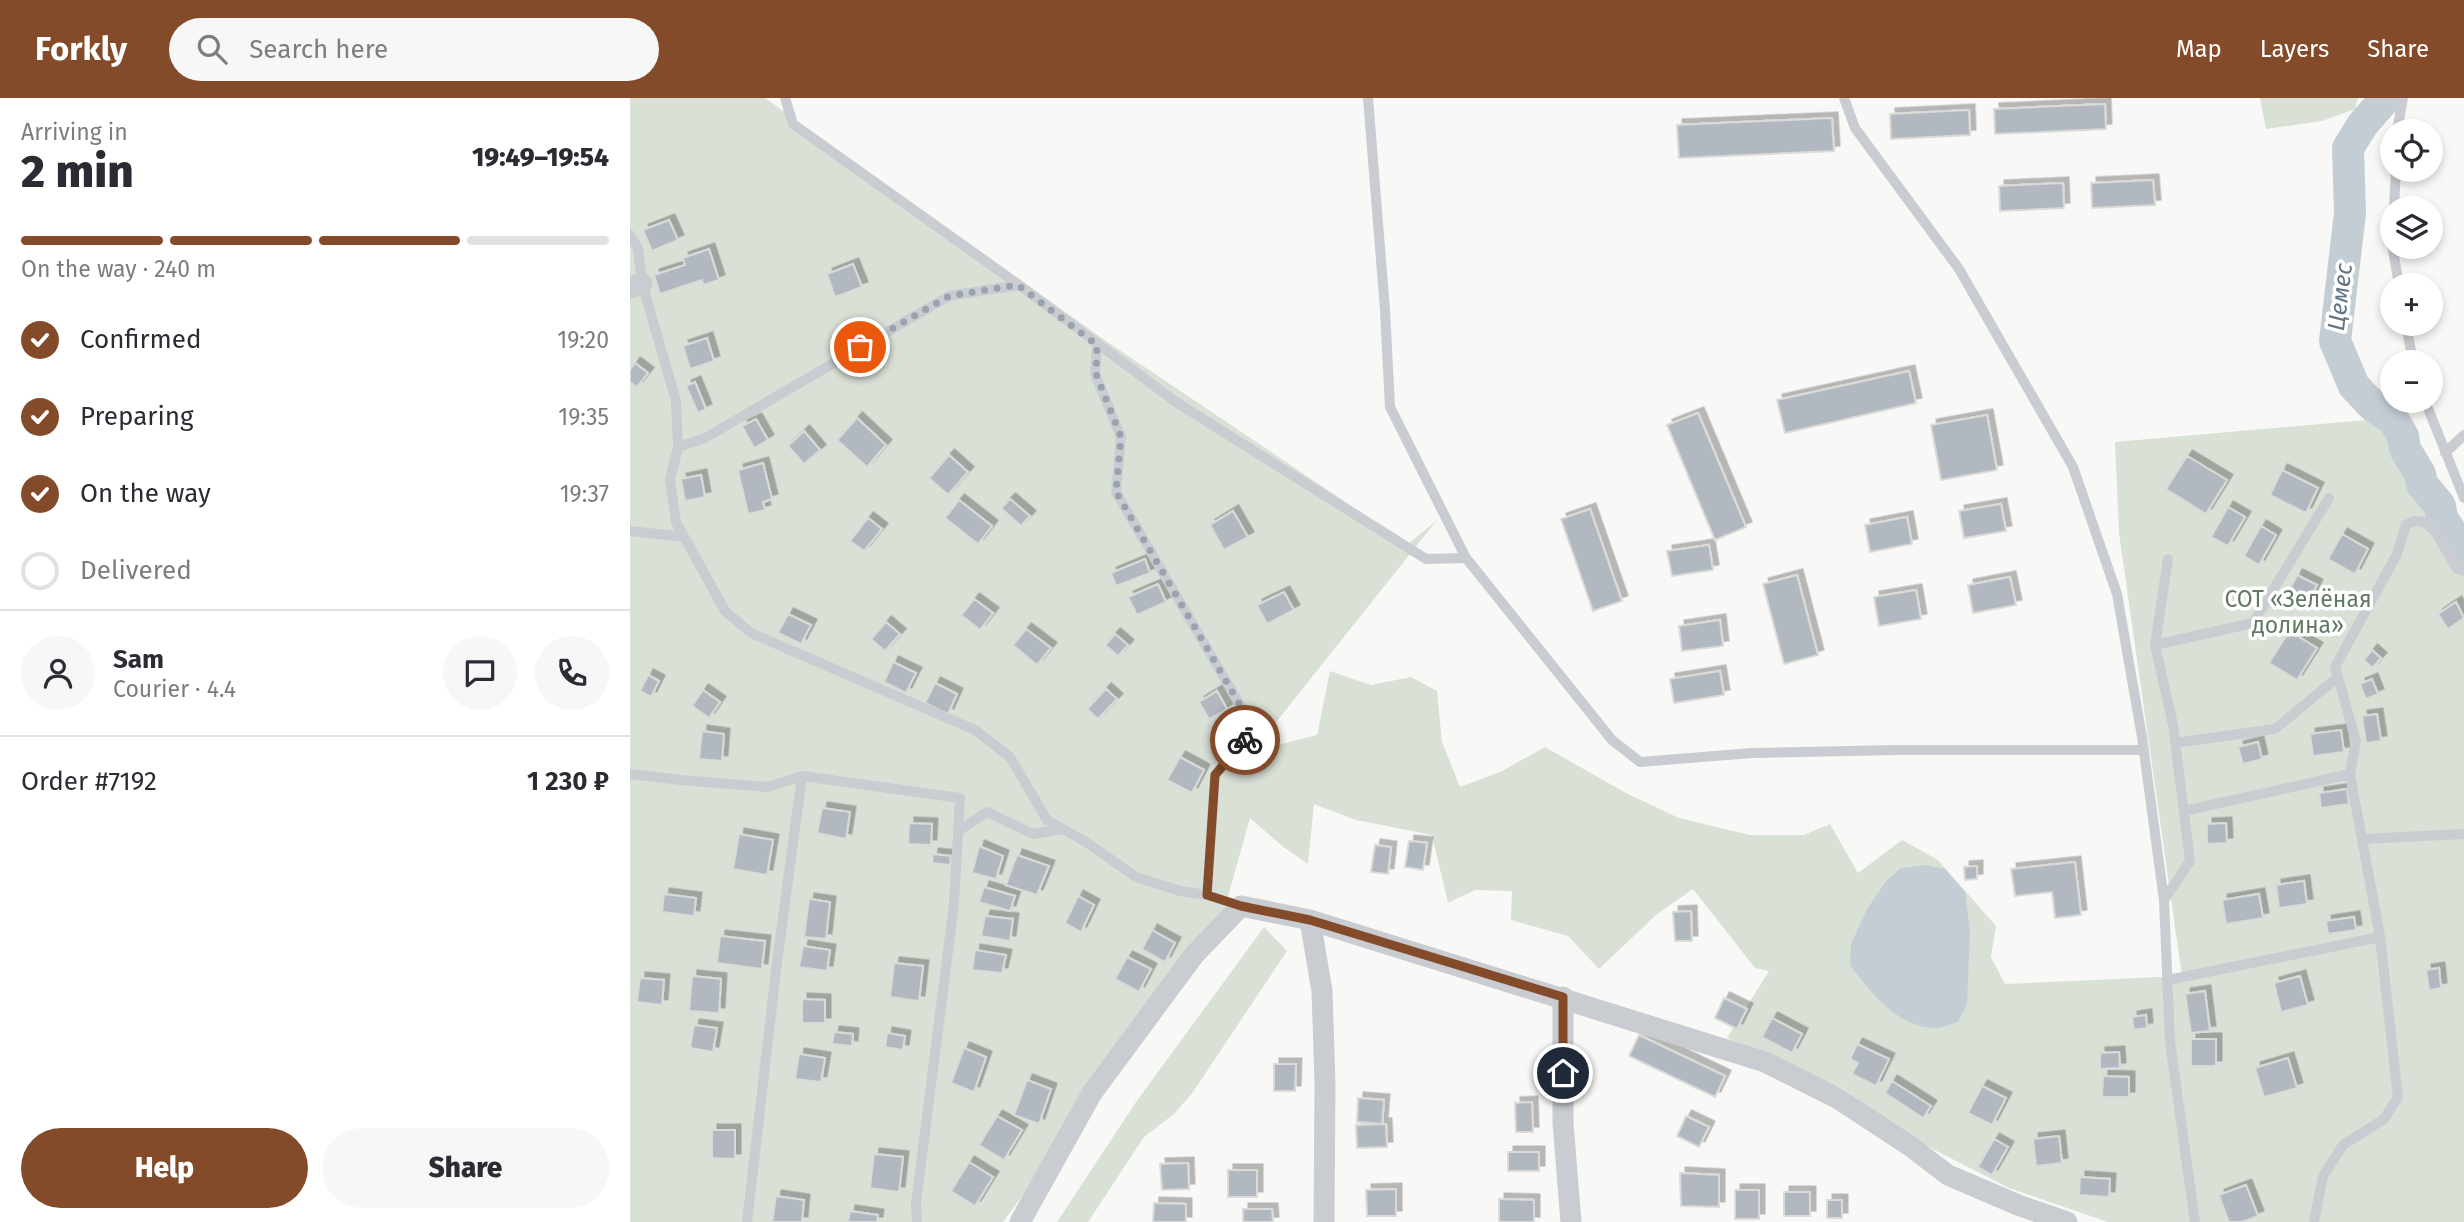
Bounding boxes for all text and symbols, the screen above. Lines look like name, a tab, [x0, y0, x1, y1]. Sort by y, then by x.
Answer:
search box	[169, 18, 659, 81]
text: Forkly	[35, 29, 127, 69]
icon: search	[193, 30, 231, 68]
text: Search here	[249, 34, 388, 65]
text: Map	[2176, 35, 2222, 63]
text: Layers	[2260, 35, 2329, 63]
text: Share	[2367, 35, 2429, 63]
text: Arriving in	[21, 118, 128, 146]
map controls	[2380, 119, 2443, 413]
button: locate	[2380, 119, 2443, 182]
text: 19:49–19:54	[472, 142, 609, 173]
text: 2 min	[21, 144, 134, 199]
button: layers	[2380, 196, 2443, 259]
text: On the way · 240 m	[21, 255, 216, 283]
water label: Цемес	[2322, 261, 2358, 332]
button: +	[2380, 273, 2443, 336]
pin	[830, 317, 890, 377]
icon: check	[21, 321, 59, 359]
text: Confirmed	[80, 324, 201, 355]
text: 19:20	[557, 326, 609, 354]
icon: bag	[841, 328, 879, 366]
button: −	[2380, 350, 2443, 413]
icon: check	[21, 398, 59, 436]
text: Preparing	[80, 401, 193, 432]
text: 19:35	[558, 403, 609, 431]
icon: check	[21, 475, 59, 513]
text: On the way	[80, 478, 211, 509]
text: 19:37	[560, 480, 609, 508]
text: Delivered	[80, 555, 192, 586]
park label: СОТ «Зелёная долина»	[2224, 585, 2372, 639]
button: person	[21, 636, 95, 710]
button: chat	[443, 636, 517, 710]
button: phone	[535, 636, 609, 710]
text: Sam	[113, 644, 164, 675]
text: Courier · 4.4	[113, 675, 236, 703]
courier	[1210, 705, 1280, 775]
icon: bike	[1226, 721, 1264, 759]
text: Order #7192	[21, 766, 157, 797]
text: 1 230 ₽	[527, 766, 609, 797]
pin	[1533, 1043, 1593, 1103]
icon: home	[1544, 1054, 1582, 1092]
button: Help	[21, 1128, 308, 1208]
button: Share	[322, 1128, 609, 1208]

